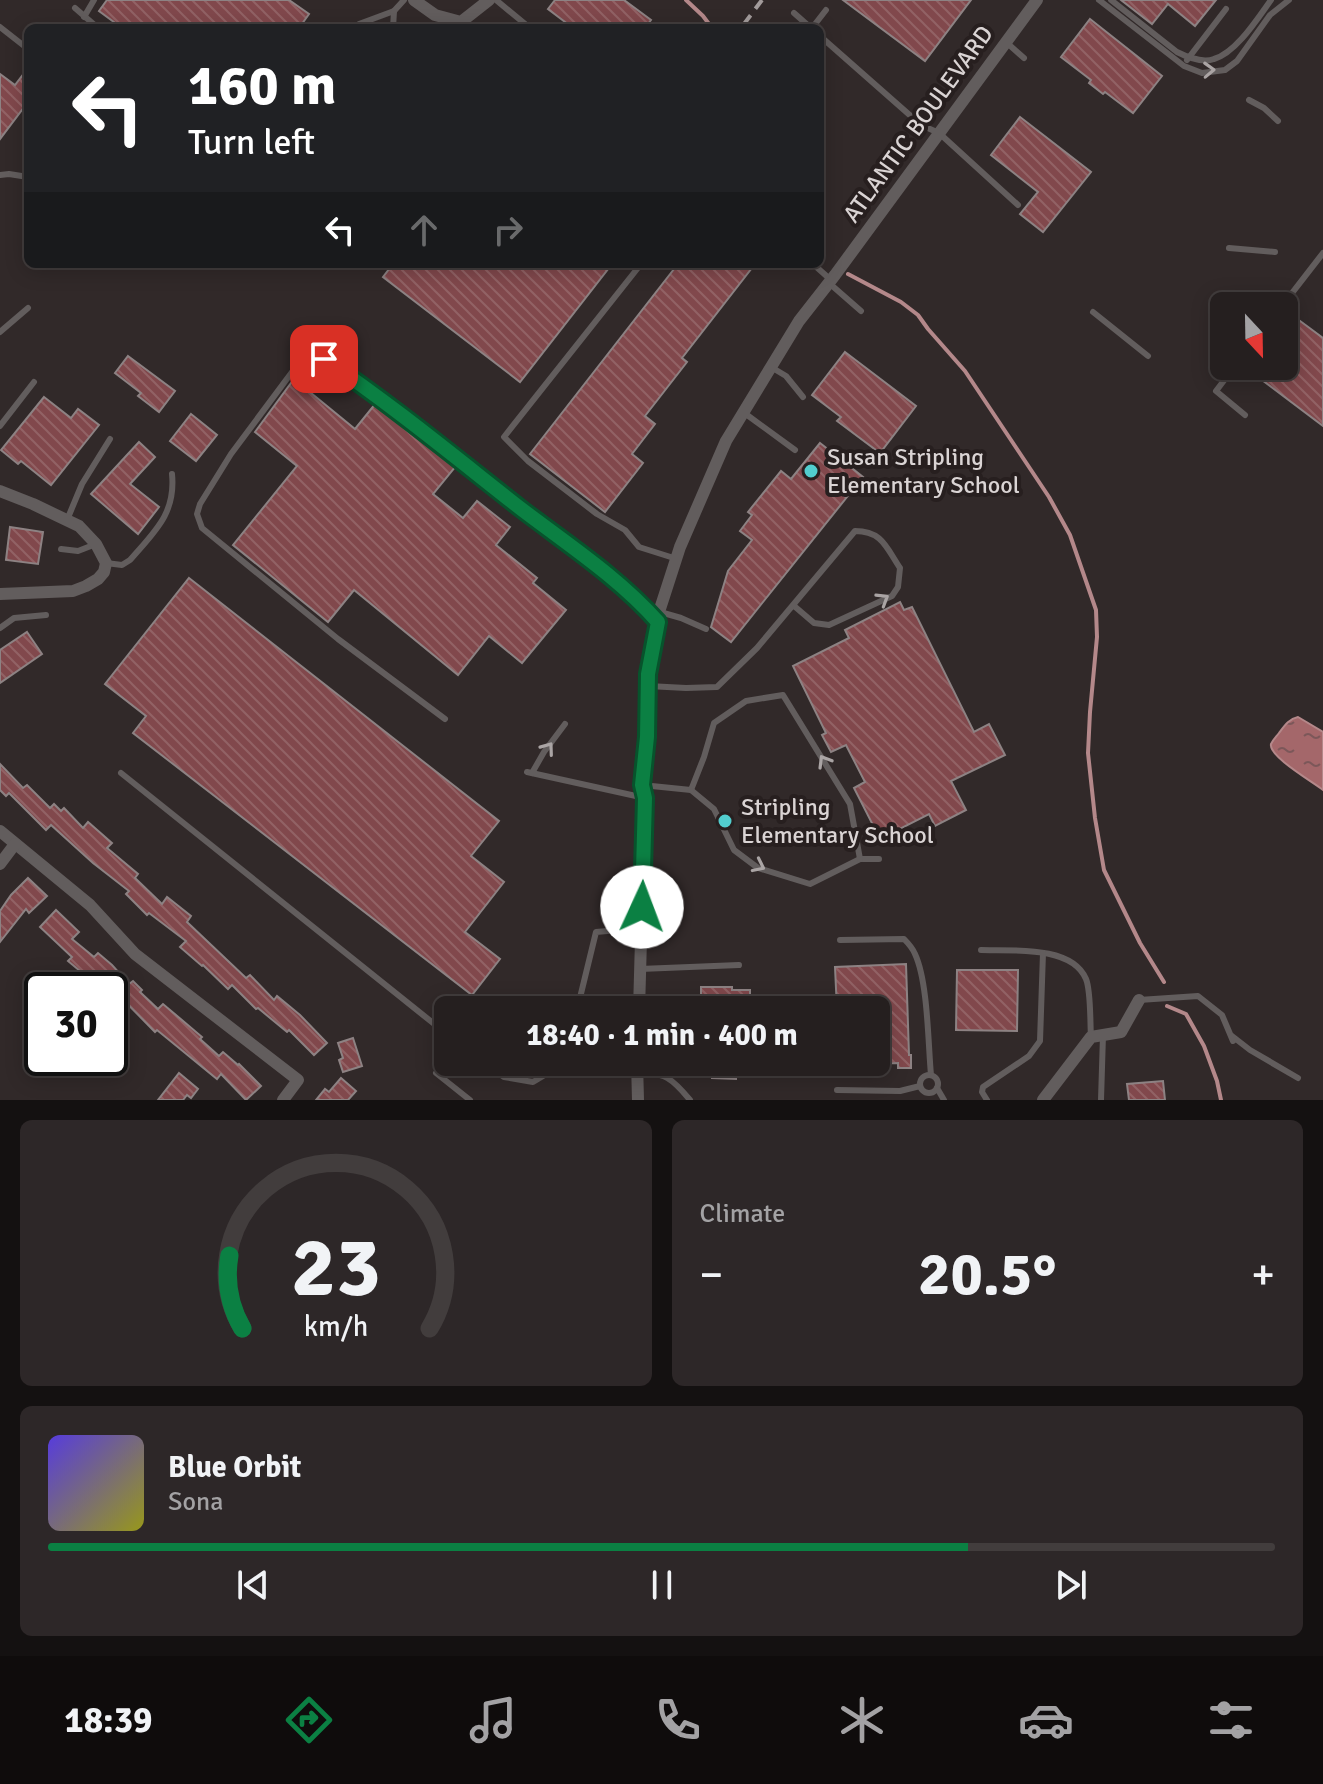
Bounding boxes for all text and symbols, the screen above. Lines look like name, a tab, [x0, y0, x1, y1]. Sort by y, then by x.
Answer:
street label: ATLANTIC BOULEVARD	[836, 20, 1000, 228]
text: 160 m	[188, 51, 336, 120]
icon: left	[56, 56, 160, 160]
one-way arrow	[1203, 62, 1215, 79]
text: Turn left	[188, 120, 315, 165]
icon: left	[318, 208, 362, 252]
icon: ahead	[402, 208, 446, 252]
icon: right	[486, 208, 530, 252]
north arrow	[1210, 292, 1298, 380]
map controls	[1210, 292, 1298, 380]
pin	[290, 325, 358, 393]
icon: arrive	[302, 337, 346, 381]
place label: Susan Stripling Elementary School	[827, 442, 1020, 500]
marker: Susan Stripling Elementary School	[802, 462, 820, 480]
one-way arrow	[875, 594, 889, 609]
one-way arrow	[538, 742, 552, 756]
one-way arrow	[819, 755, 834, 770]
place label: Stripling Elementary School	[741, 792, 934, 850]
marker: Stripling Elementary School	[716, 812, 734, 830]
one-way arrow	[751, 856, 766, 872]
position arrow	[600, 865, 684, 949]
speed limit sign: 30	[24, 972, 128, 1076]
text: 18:40 · 1 min · 400 m	[526, 1017, 798, 1054]
text: Climate	[700, 1198, 785, 1230]
text: 23	[291, 1217, 381, 1319]
text: 20.5°	[918, 1238, 1056, 1312]
text: −	[700, 1248, 723, 1302]
text: +	[1251, 1248, 1275, 1302]
text: km/h	[303, 1309, 368, 1344]
text: Blue Orbit	[168, 1449, 301, 1486]
text: Sona	[168, 1486, 223, 1518]
icon: previous	[231, 1563, 275, 1607]
icon: pause	[640, 1563, 684, 1607]
icon: next	[1049, 1563, 1093, 1607]
icon: directions	[281, 1692, 337, 1748]
icon: music	[465, 1692, 521, 1748]
icon: phone	[650, 1692, 706, 1748]
icon: climate	[834, 1692, 890, 1748]
icon: car	[1018, 1692, 1074, 1748]
icon: filters	[1203, 1692, 1259, 1748]
text: 18:39	[64, 1698, 153, 1743]

